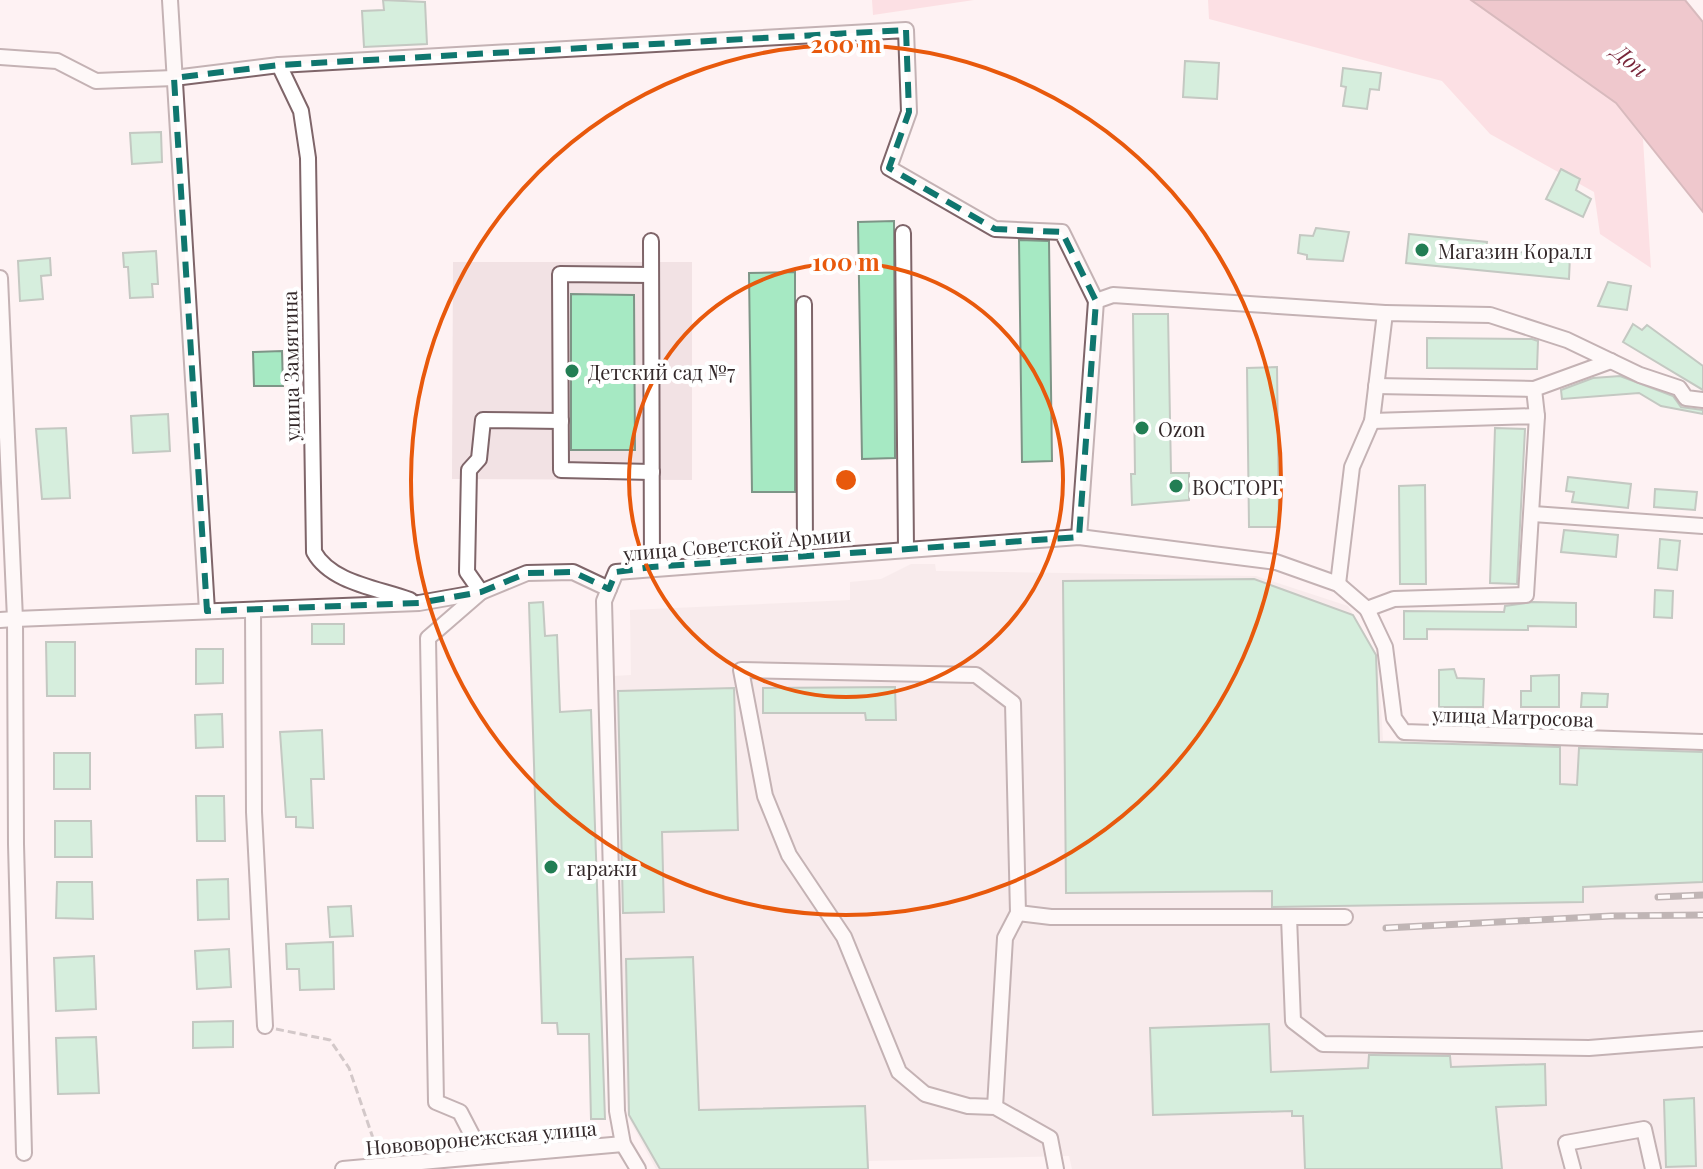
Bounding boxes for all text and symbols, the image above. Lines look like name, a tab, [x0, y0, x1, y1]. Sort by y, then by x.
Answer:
text: 200 m	[811, 27, 882, 59]
water label: Дон	[1604, 34, 1655, 84]
place label: Магазин Коралл	[1438, 237, 1592, 264]
marker: Магазин Коралл	[1413, 241, 1431, 259]
text: 100 m	[812, 245, 880, 277]
street label: улица Замятина	[275, 290, 305, 443]
place label: Детский сад №7	[588, 358, 735, 385]
marker: Детский сад №7	[563, 362, 581, 380]
place label: Ozon	[1158, 415, 1205, 442]
marker: Ozon	[1133, 419, 1151, 437]
centre of rings	[832, 466, 860, 494]
place label: ВОСТОРГ	[1192, 473, 1283, 500]
marker: ВОСТОРГ	[1167, 477, 1185, 495]
street label: улица Советской Армии	[621, 520, 852, 566]
street label: улица Матросова	[1431, 700, 1594, 732]
place label: гаражи	[567, 854, 637, 881]
marker: гаражи	[542, 858, 560, 876]
street label: Нововоронежская улица	[364, 1113, 598, 1161]

